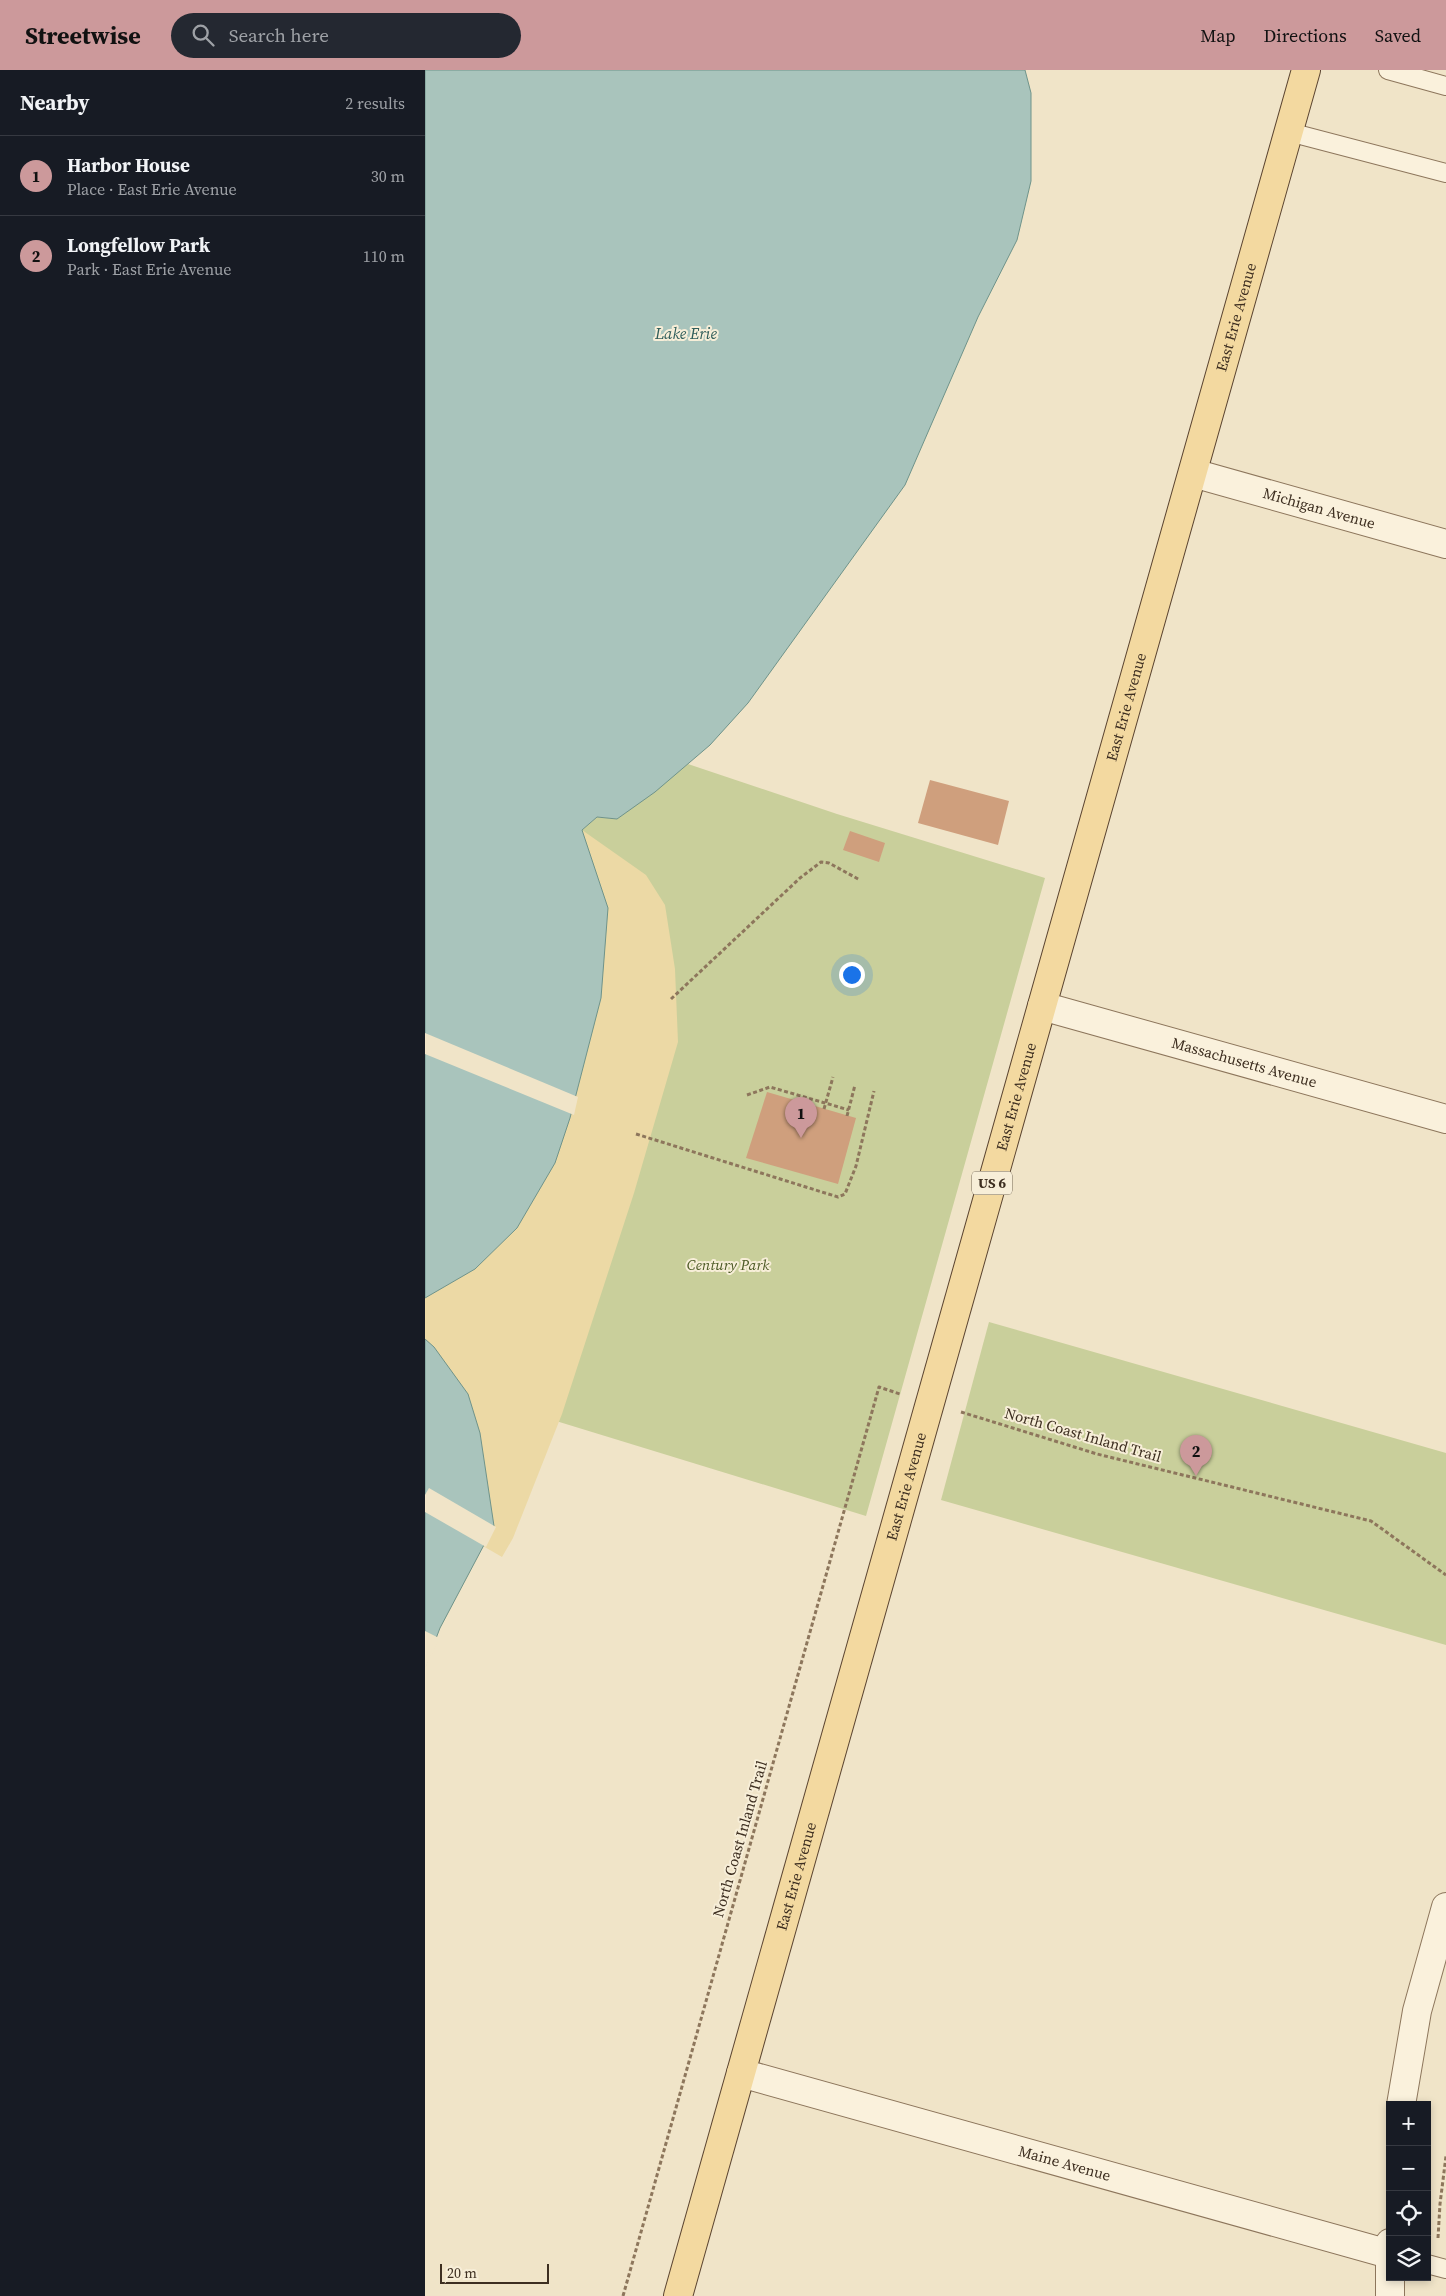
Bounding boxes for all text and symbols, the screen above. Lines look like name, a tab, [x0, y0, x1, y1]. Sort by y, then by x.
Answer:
search box	[171, 13, 521, 58]
text: Streetwise	[25, 19, 141, 52]
icon: search	[189, 21, 217, 49]
text: Search here	[229, 22, 329, 48]
text: Map	[1200, 23, 1236, 48]
text: Directions	[1264, 23, 1347, 48]
text: Saved	[1375, 23, 1421, 48]
text: Nearby	[20, 88, 90, 117]
text: 2 results	[345, 92, 405, 114]
text: Harbor House	[67, 152, 190, 178]
text: 1	[32, 165, 40, 187]
text: 30 m	[371, 165, 405, 187]
text: Place · East Erie Avenue	[67, 178, 237, 200]
text: Longfellow Park	[67, 232, 210, 258]
text: 2	[32, 245, 40, 267]
text: 110 m	[363, 245, 405, 267]
text: Park · East Erie Avenue	[67, 258, 231, 280]
street label: East Erie Avenue	[1210, 260, 1261, 374]
water label: Lake Erie	[654, 322, 717, 344]
street label: Michigan Avenue	[1261, 482, 1378, 534]
street label: East Erie Avenue	[1101, 650, 1151, 764]
your location	[839, 962, 865, 988]
street label: Massachusetts Avenue	[1169, 1032, 1320, 1092]
street label: East Erie Avenue	[991, 1040, 1041, 1153]
pin: 1	[785, 1097, 817, 1138]
road number: US 6	[972, 1172, 1012, 1194]
park label: Century Park	[687, 1254, 770, 1275]
street label: North Coast Inland Trail	[1002, 1402, 1164, 1467]
street label: East Erie Avenue	[881, 1429, 931, 1543]
pin: 2	[1180, 1435, 1212, 1476]
street label: North Coast Inland Trail	[707, 1758, 772, 1920]
street label: East Erie Avenue	[771, 1819, 821, 1933]
map controls	[1386, 2101, 1431, 2281]
button: +	[1386, 2101, 1431, 2146]
street label: Maine Avenue	[1016, 2140, 1114, 2186]
button: −	[1386, 2146, 1431, 2191]
button: locate	[1386, 2191, 1431, 2236]
button: layers	[1386, 2236, 1431, 2281]
scale bar	[440, 2261, 549, 2284]
text: 20 m	[447, 2263, 477, 2283]

